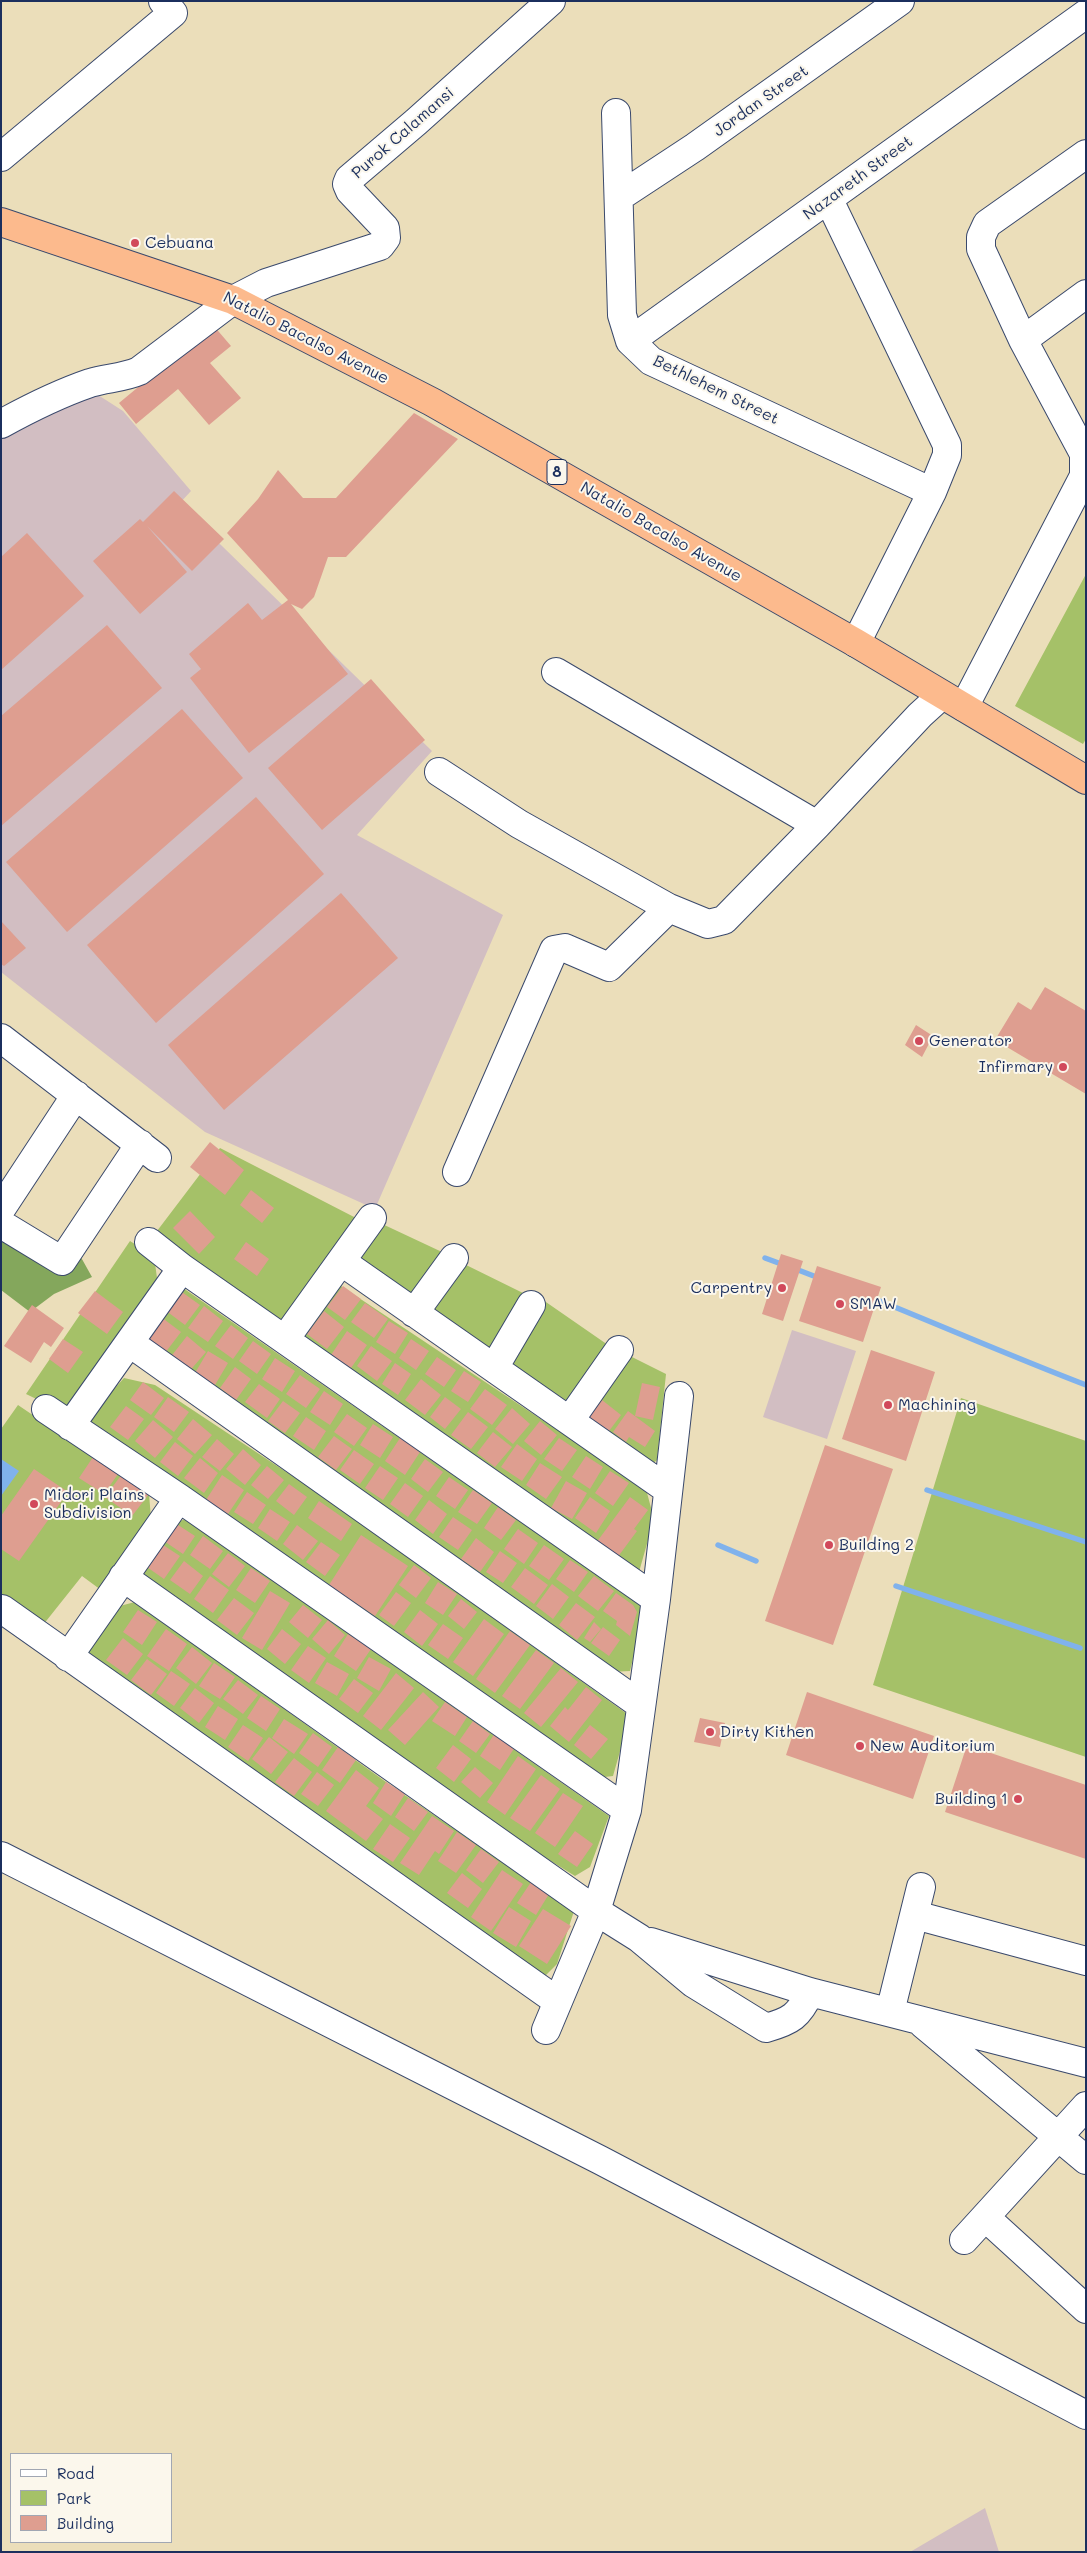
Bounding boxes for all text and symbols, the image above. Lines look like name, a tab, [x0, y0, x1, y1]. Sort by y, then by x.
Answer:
street label: Jordan Street	[710, 61, 812, 141]
street label: Purok Calamansi	[348, 83, 458, 183]
street label: Nazareth Street	[799, 132, 917, 224]
place label: Cebuana	[145, 233, 214, 253]
marker: Cebuana	[129, 237, 141, 249]
street label: Natalio Bacalso Avenue	[220, 288, 392, 388]
street label: Bethlehem Street	[650, 351, 782, 429]
road number: 8	[547, 460, 567, 484]
street label: Natalio Bacalso Avenue	[577, 478, 745, 586]
place label: Generator	[929, 1031, 1012, 1051]
marker: Generator	[913, 1035, 925, 1047]
place label: Infirmary	[979, 1057, 1053, 1077]
marker: Infirmary	[1057, 1061, 1069, 1073]
place label: Carpentry	[691, 1278, 772, 1298]
marker: Carpentry	[776, 1282, 788, 1294]
place label: SMAW	[850, 1294, 897, 1314]
marker: SMAW	[834, 1298, 846, 1310]
place label: Machining	[898, 1395, 976, 1415]
marker: Machining	[882, 1399, 894, 1411]
place label: Midori Plains Subdivision	[44, 1485, 145, 1523]
marker: Midori Plains Subdivision	[28, 1498, 40, 1510]
place label: Building 2	[839, 1535, 914, 1555]
marker: Building 2	[823, 1539, 835, 1551]
place label: Dirty Kithen	[720, 1722, 814, 1742]
marker: Dirty Kithen	[704, 1726, 716, 1738]
place label: New Auditorium	[870, 1736, 995, 1756]
marker: New Auditorium	[854, 1740, 866, 1752]
place label: Building 1	[935, 1789, 1008, 1809]
marker: Building 1	[1012, 1793, 1024, 1805]
legend	[10, 2453, 172, 2543]
text: Road	[57, 2463, 94, 2483]
text: Park	[57, 2488, 91, 2508]
text: Building	[57, 2513, 114, 2533]

